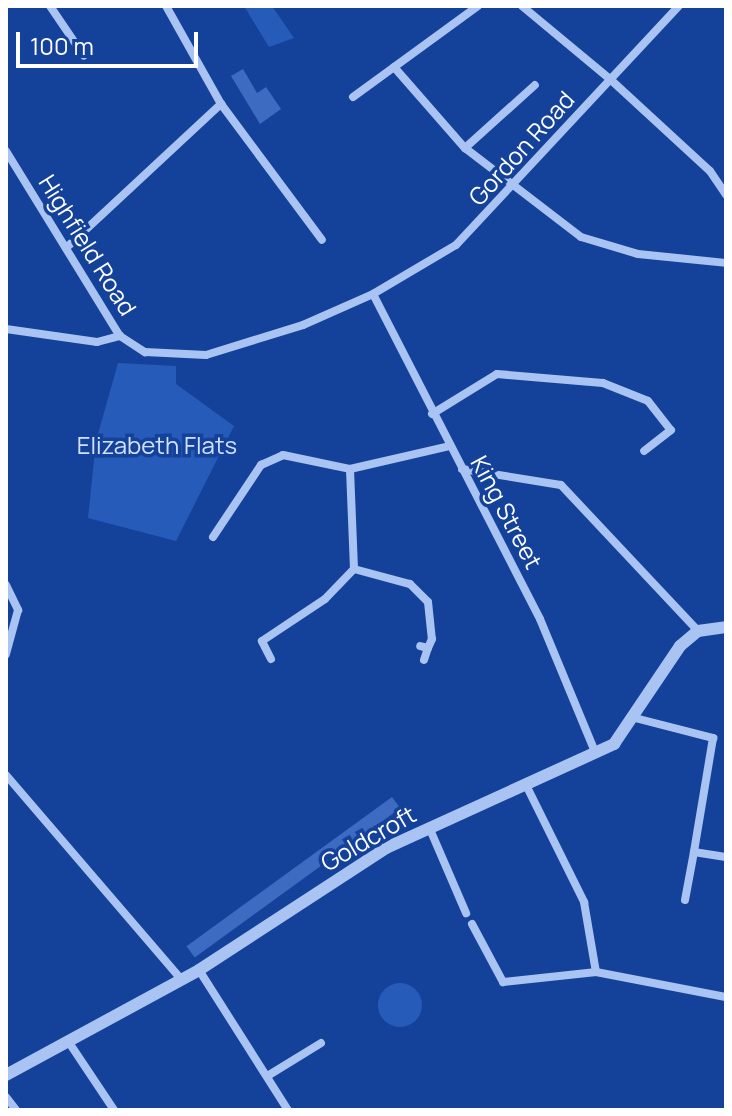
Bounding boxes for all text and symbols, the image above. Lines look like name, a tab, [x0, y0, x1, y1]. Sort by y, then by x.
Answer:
scale bar	[20, 16, 202, 66]
text: 100 m	[30, 29, 94, 62]
street label: Gordon Road	[462, 85, 580, 211]
street label: Highfield Road	[33, 169, 143, 321]
park label: Elizabeth Flats	[77, 431, 237, 459]
street label: King Street	[465, 451, 549, 573]
street label: Goldcroft	[315, 799, 421, 877]

